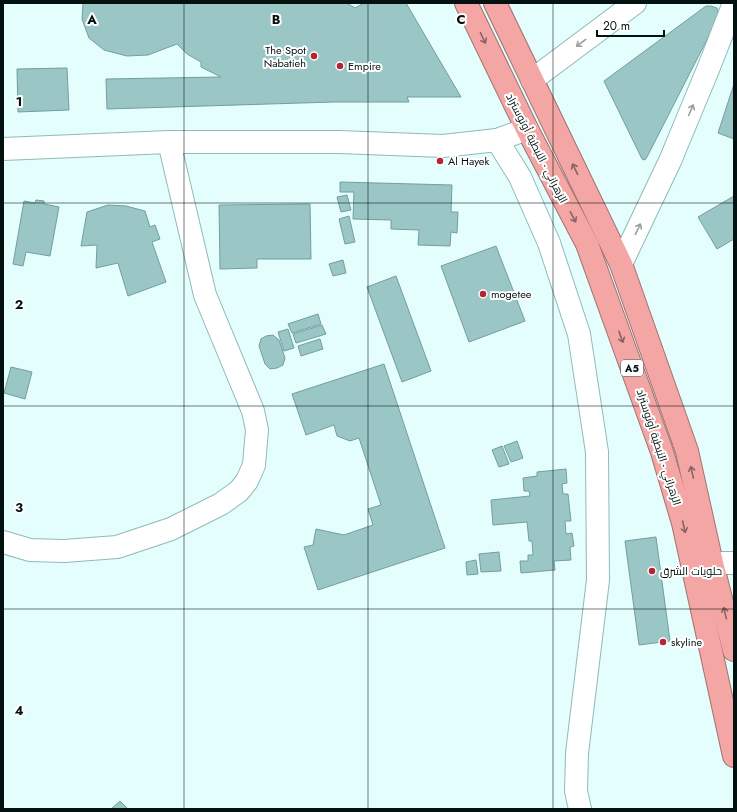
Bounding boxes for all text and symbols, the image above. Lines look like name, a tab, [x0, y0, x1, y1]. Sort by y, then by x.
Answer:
text: A	[86, 10, 97, 29]
text: B	[272, 10, 281, 29]
text: C	[456, 10, 466, 29]
scale bar	[597, 12, 664, 38]
text: 20 m	[603, 17, 630, 35]
one-way arrow	[480, 32, 487, 44]
one-way arrow	[576, 39, 587, 48]
place label: The Spot Nabatieh	[264, 42, 306, 71]
marker: The Spot Nabatieh	[309, 51, 319, 61]
place label: Empire	[348, 58, 381, 74]
marker: Empire	[335, 61, 345, 71]
street label: الزهراني - النبطية أوتوستراد	[501, 90, 572, 206]
text: 1	[16, 92, 22, 111]
one-way arrow	[688, 105, 695, 117]
place label: Al Hayek	[448, 153, 490, 169]
marker: Al Hayek	[435, 156, 445, 166]
one-way arrow	[571, 163, 578, 175]
one-way arrow	[569, 210, 577, 222]
one-way arrow	[635, 223, 642, 235]
place label: mogetee	[491, 286, 532, 302]
marker: mogetee	[478, 289, 488, 299]
text: 2	[15, 295, 23, 314]
one-way arrow	[617, 331, 625, 343]
road number: A5	[621, 360, 643, 376]
street label: الزهراني - النبطية أوتوستراد	[632, 387, 685, 508]
one-way arrow	[687, 466, 695, 479]
text: 3	[15, 498, 23, 517]
one-way arrow	[681, 520, 688, 533]
place label: حلويات الشرق	[660, 563, 722, 579]
marker: حلويات الشرق	[647, 566, 657, 576]
one-way arrow	[720, 606, 728, 619]
place label: skyline	[671, 634, 702, 650]
marker: skyline	[658, 637, 668, 647]
text: 4	[14, 701, 24, 720]

